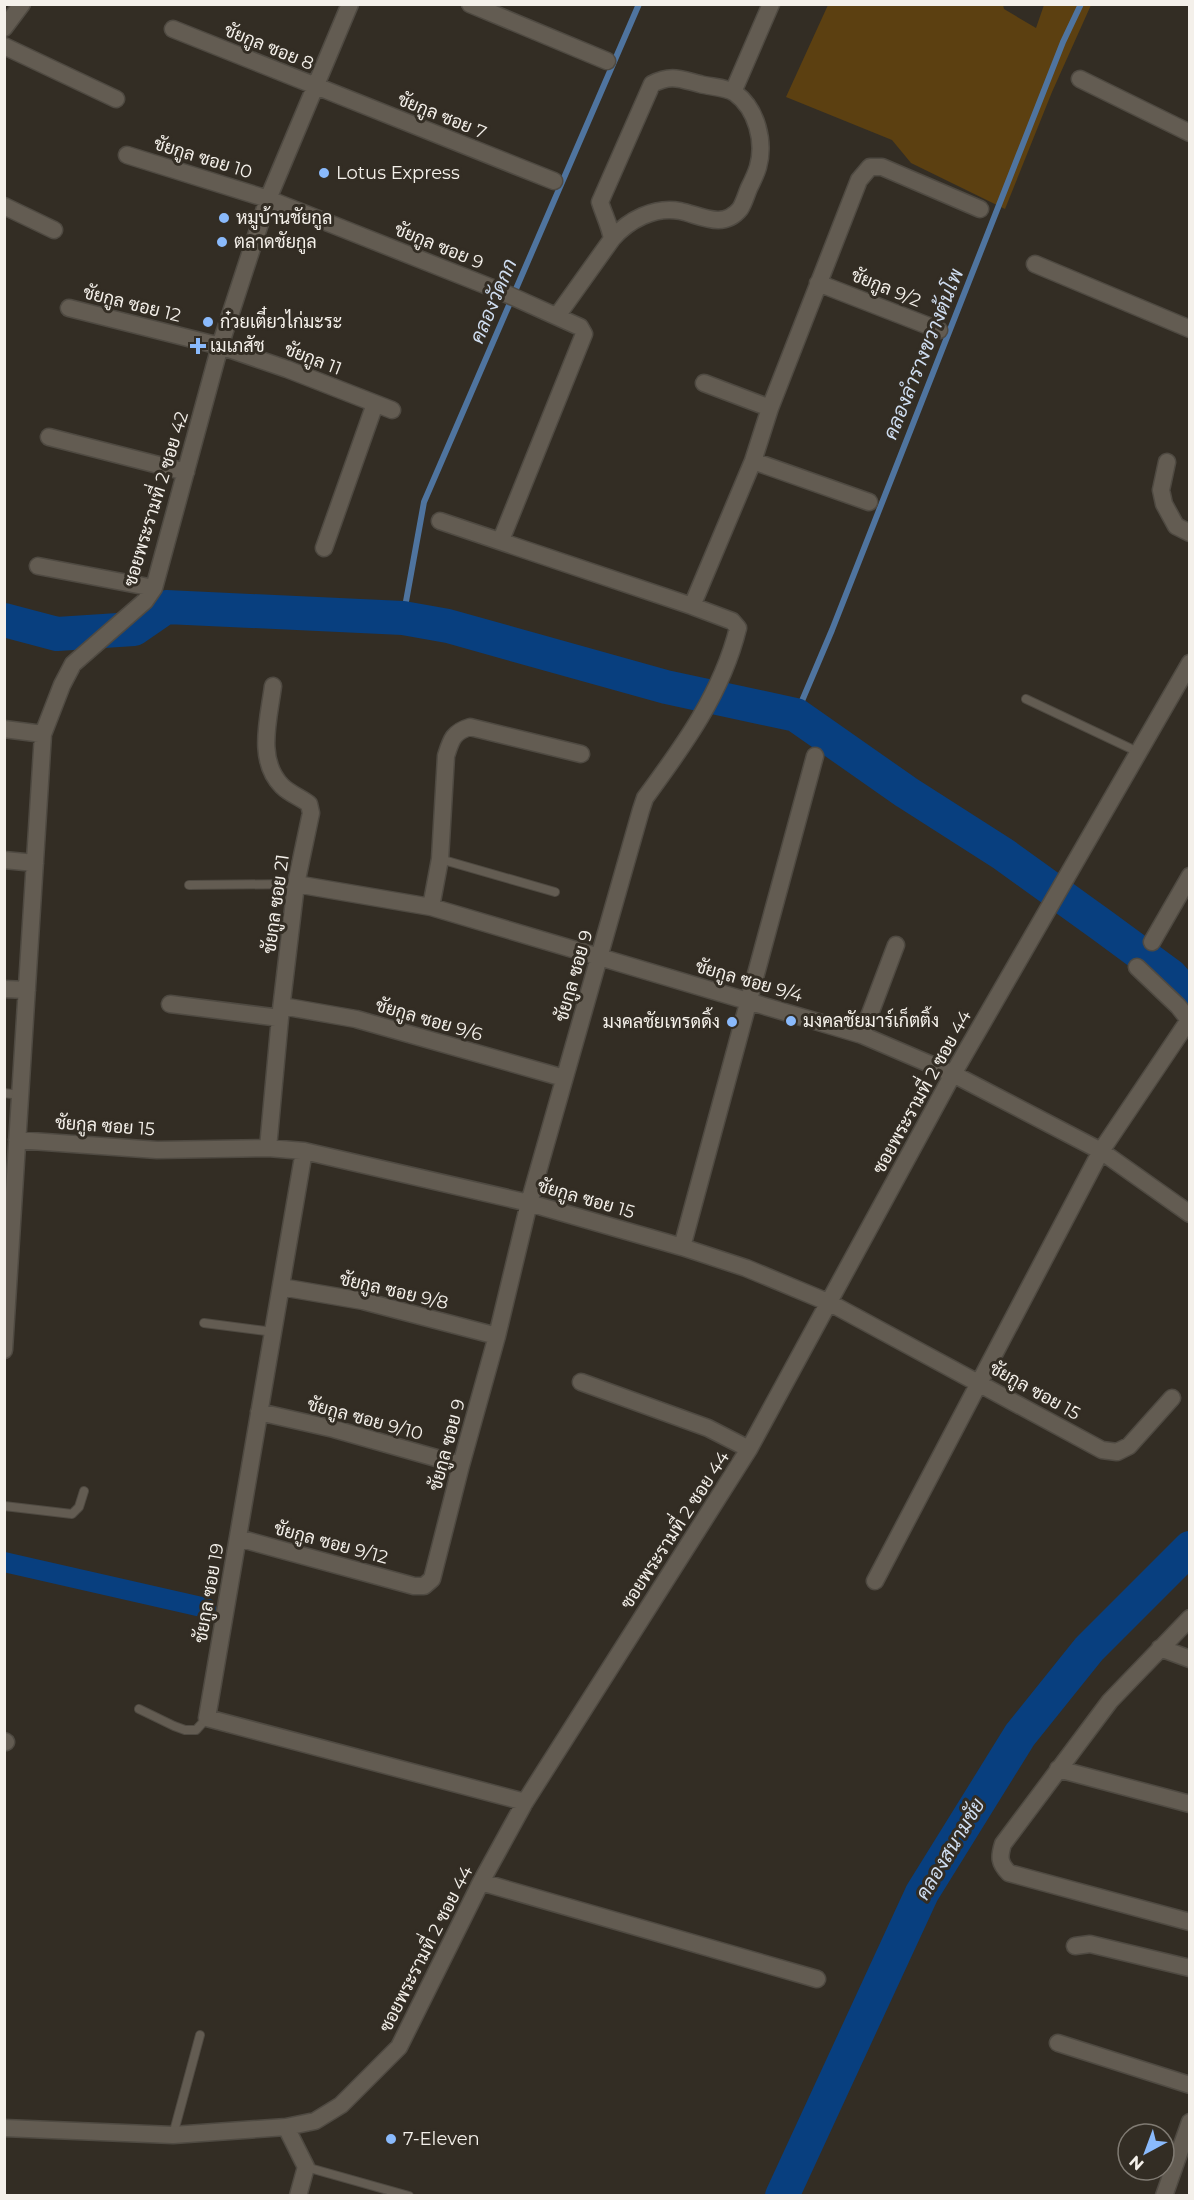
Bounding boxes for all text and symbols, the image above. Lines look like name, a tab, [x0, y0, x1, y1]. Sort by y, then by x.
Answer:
street label: ชัยกูล ซอย 8	[220, 19, 317, 77]
street label: ชัยกูล ซอย 7	[394, 88, 490, 146]
street label: ชัยกูล ซอย 10	[151, 133, 255, 185]
place label: Lotus Express	[336, 162, 460, 184]
marker: Lotus Express	[317, 166, 331, 180]
place label: หมูบ้านชัยกูล	[236, 206, 332, 231]
marker: หมูบ้านชัยกูล	[217, 211, 231, 225]
street label: ชัยกูล ซอย 9	[390, 218, 487, 276]
place label: ตลาดชัยกูล	[234, 231, 317, 255]
marker: ตลาดชัยกูล	[215, 235, 229, 249]
water label: คลองวัดกก	[464, 255, 522, 347]
street label: ชัยกูล 9/2	[847, 264, 924, 314]
water label: คลองลำรางขวางต้นโพ	[877, 264, 968, 443]
street label: ชัยกูล ซอย 12	[80, 281, 183, 329]
place label: ก๋วยเตี๋ยวไก่มะระ	[220, 306, 342, 333]
marker: ก๋วยเตี๋ยวไก่มะระ	[201, 315, 215, 329]
place label: เมเภสัช	[210, 335, 265, 357]
street label: ชัยกูล 11	[280, 338, 345, 382]
marker: เมเภสัช	[191, 339, 205, 353]
street label: ซอยพระรามที่ 2 ซอย 42	[114, 407, 193, 589]
street label: ชัยกูล ซอย 21	[258, 853, 296, 955]
street label: ชัยกูล ซอย 9	[550, 928, 600, 1025]
street label: ชัยกูล ซอย 9/4	[692, 955, 805, 1009]
street label: ชัยกูล ซอย 9/6	[372, 994, 485, 1048]
street label: ซอยพระรามที่ 2 ซอย 44	[863, 1004, 976, 1178]
place label: มงคลชัยมาร์เก็ตติ้ง	[803, 1006, 939, 1032]
place label: มงคลชัยเทรดดิ้ง	[603, 1007, 720, 1033]
marker: มงคลชัยมาร์เก็ตติ้ง	[784, 1014, 798, 1028]
marker: มงคลชัยเทรดดิ้ง	[725, 1015, 739, 1029]
street label: ชัยกูล ซอย 15	[54, 1112, 156, 1142]
street label: ชัยกูล ซอย 15	[534, 1175, 637, 1225]
street label: ชัยกูล ซอย 9/8	[337, 1268, 451, 1316]
street label: ชัยกูล ซอย 15	[985, 1357, 1084, 1427]
street label: ชัยกูล ซอย 9/10	[304, 1393, 425, 1447]
street label: ชัยกูล ซอย 9	[424, 1397, 472, 1494]
street label: ซอยพระรามที่ 2 ซอย 44	[612, 1444, 734, 1613]
street label: ชัยกูล ซอย 9/12	[271, 1517, 390, 1571]
street label: ชัยกูล ซอย 19	[189, 1541, 231, 1645]
water label: คลองสนามชัย	[910, 1793, 990, 1904]
street label: ซอยพระรามที่ 2 ซอย 44	[370, 1860, 478, 2036]
north arrow	[1116, 2122, 1176, 2182]
place label: 7-Eleven	[403, 2128, 480, 2150]
marker: 7-Eleven	[384, 2132, 398, 2146]
text: N	[1125, 2152, 1148, 2174]

